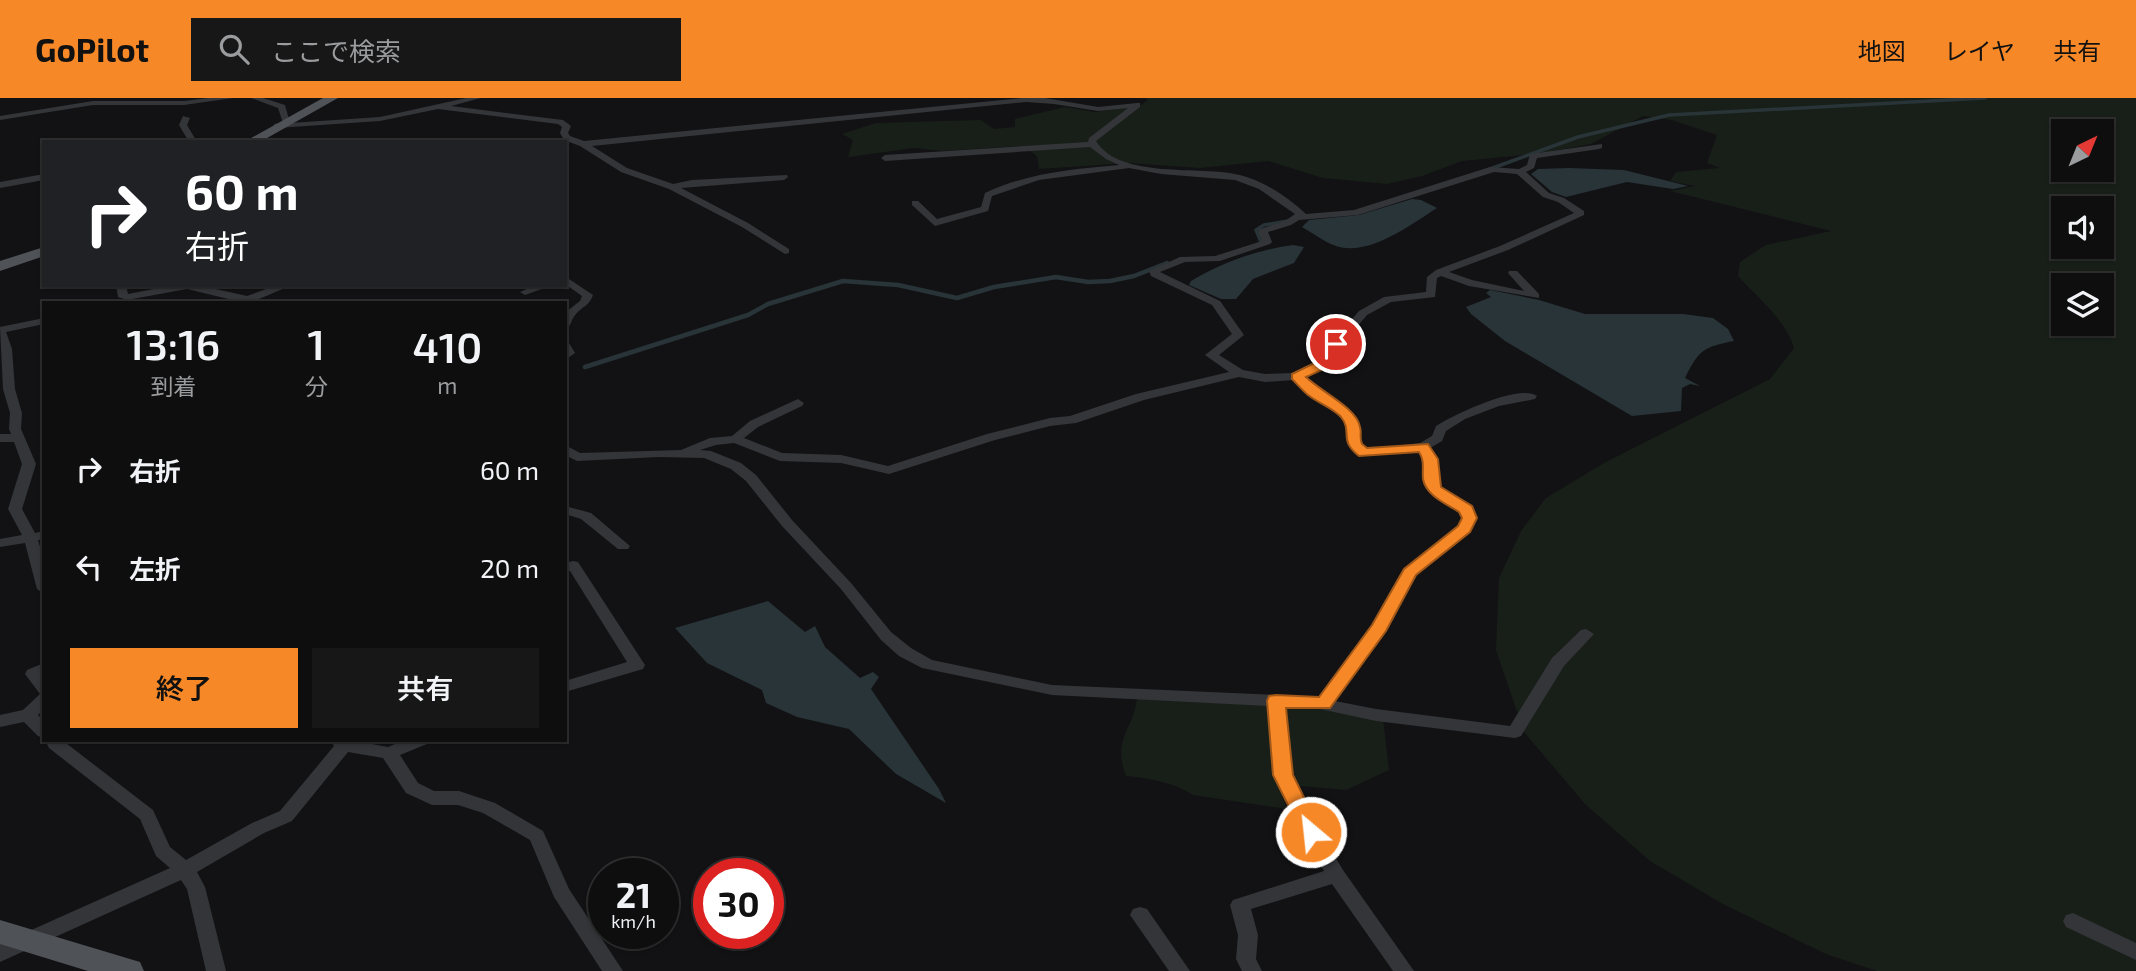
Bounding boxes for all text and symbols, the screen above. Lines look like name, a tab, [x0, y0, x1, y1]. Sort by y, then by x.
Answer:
search box	[191, 18, 681, 81]
text: GoPilot	[35, 29, 149, 69]
icon: search	[215, 30, 253, 68]
text: ここで検索	[271, 35, 401, 66]
text: 地図	[1858, 36, 1906, 65]
text: レイヤ	[1944, 36, 2015, 65]
text: 共有	[2053, 36, 2101, 65]
north arrow	[2051, 119, 2114, 182]
map controls	[2051, 119, 2114, 336]
text: 60 m	[185, 161, 299, 220]
icon: right	[70, 168, 161, 259]
button: sound	[2051, 196, 2114, 259]
text: 右折	[185, 226, 249, 264]
button: layers	[2051, 273, 2114, 336]
pin	[1306, 314, 1366, 374]
text: 13:16	[127, 318, 220, 368]
text: 1	[308, 318, 325, 368]
text: 410	[412, 321, 482, 371]
icon: arrive	[1317, 325, 1355, 363]
text: m	[437, 371, 457, 399]
text: 到着	[150, 372, 196, 400]
text: 分	[305, 372, 328, 400]
icon: right	[70, 450, 108, 488]
text: 60 m	[480, 454, 539, 485]
text: 右折	[129, 455, 181, 486]
icon: left	[70, 548, 108, 586]
text: 20 m	[480, 552, 539, 583]
text: 左折	[129, 553, 181, 584]
button: 終了	[70, 648, 298, 728]
button: 共有	[312, 648, 539, 728]
position arrow	[1274, 795, 1348, 869]
speed limit sign: 30	[693, 858, 784, 949]
text: 21	[616, 873, 651, 915]
text: km/h	[611, 910, 656, 932]

